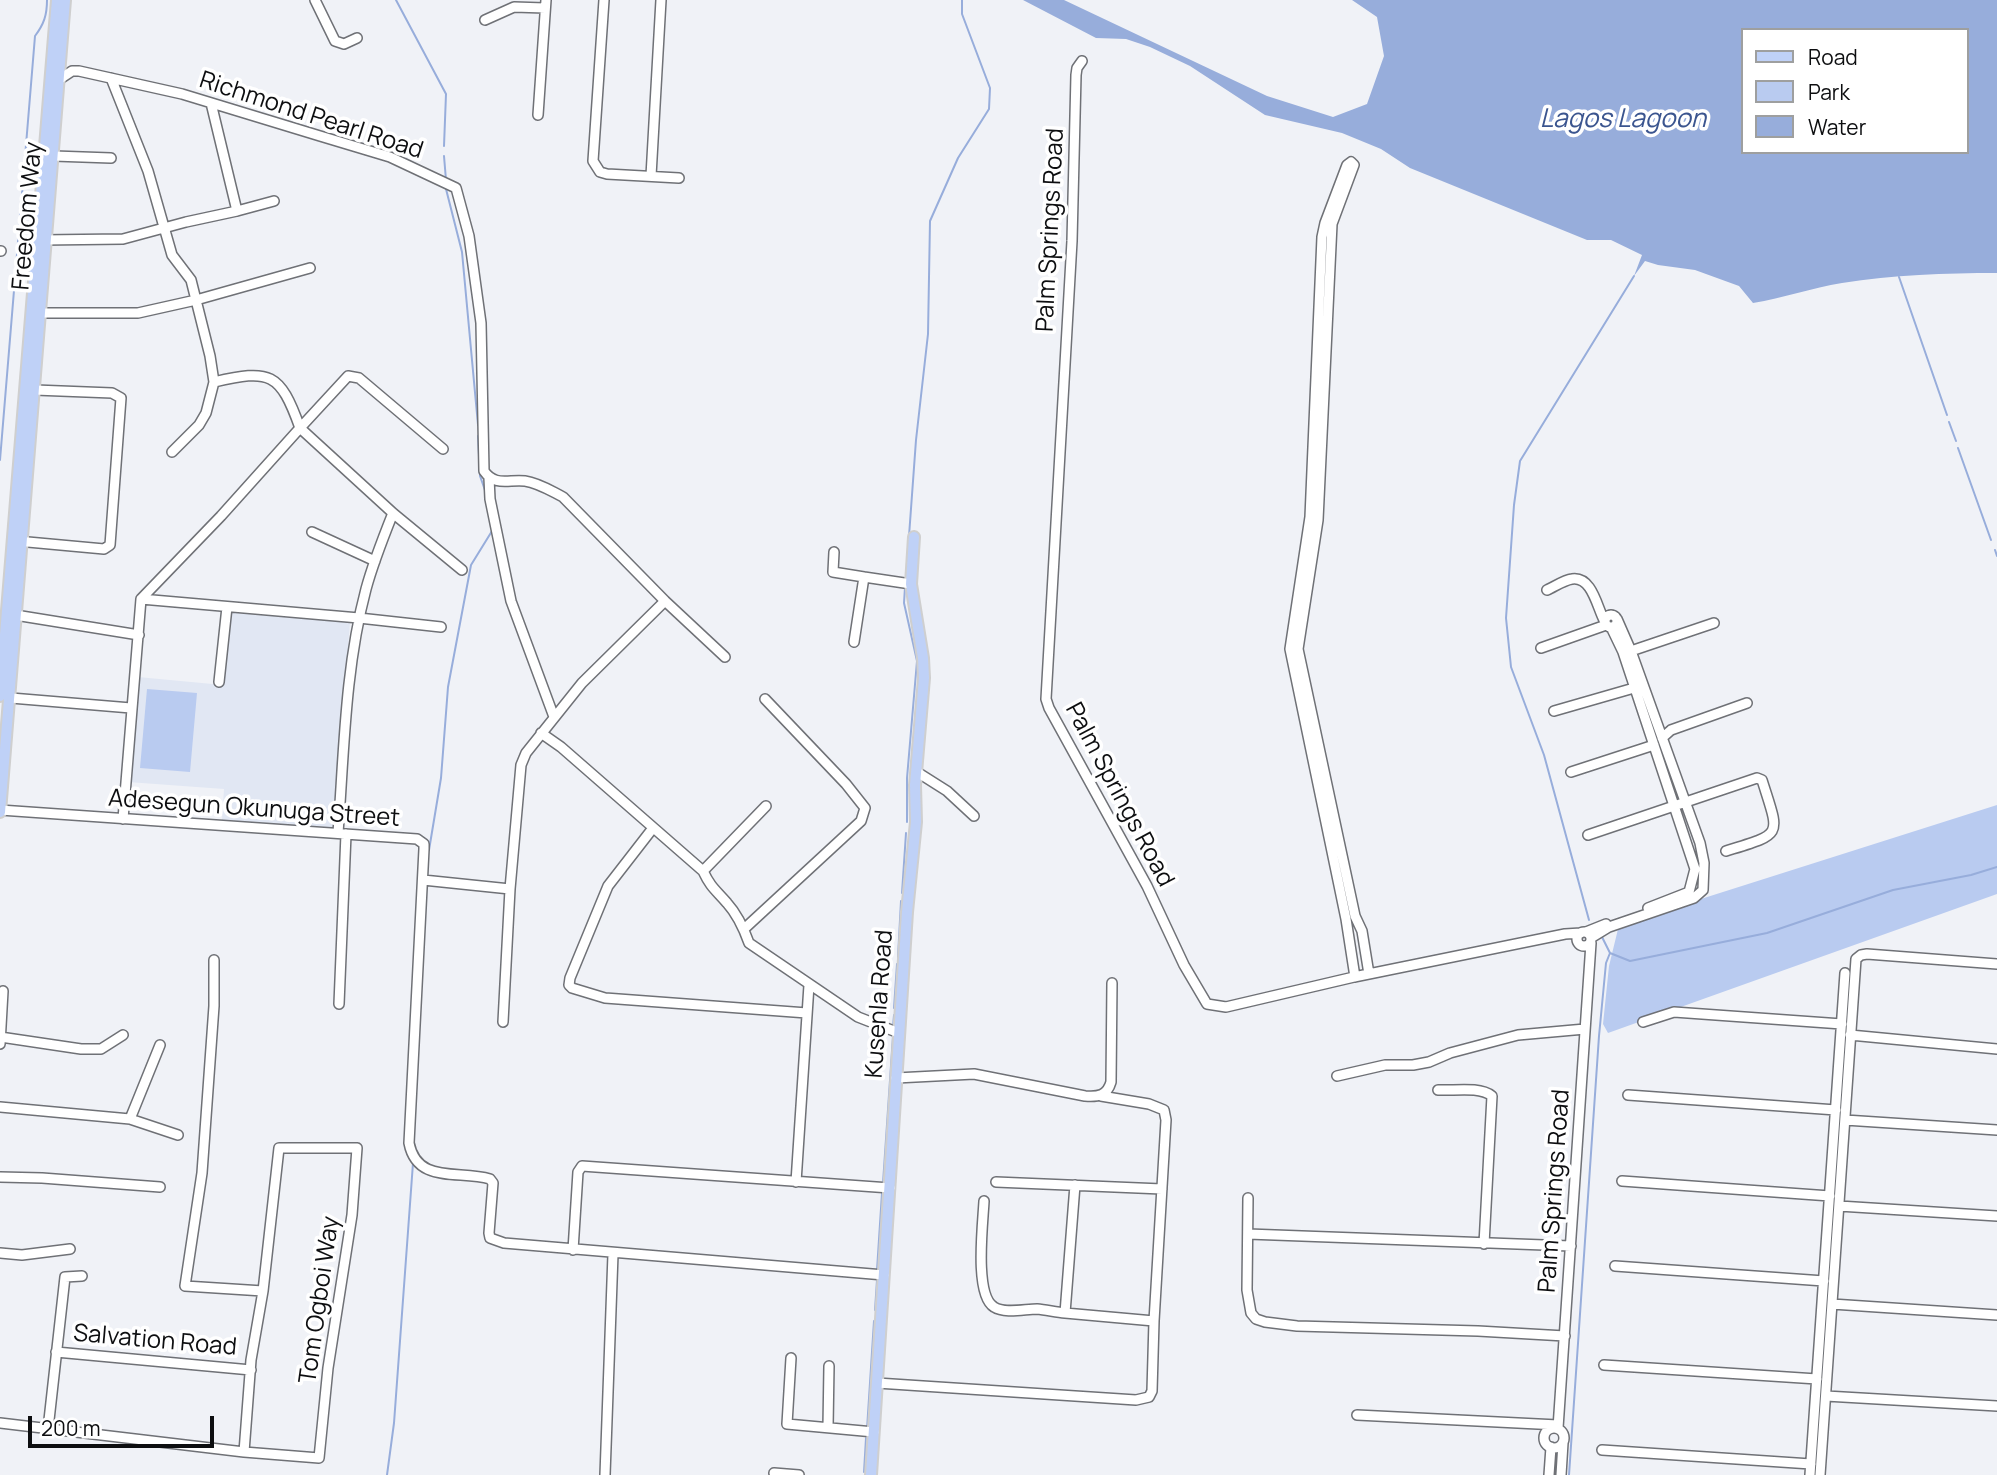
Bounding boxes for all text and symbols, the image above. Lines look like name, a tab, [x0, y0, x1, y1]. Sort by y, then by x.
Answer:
legend	[1742, 28, 1969, 154]
text: Road	[1808, 43, 1858, 71]
street label: Richmond Pearl Road	[196, 66, 426, 166]
text: Park	[1808, 78, 1850, 106]
water label: Lagos Lagoon	[1540, 104, 1706, 136]
text: Water	[1808, 113, 1866, 141]
street label: Palm Springs Road	[1031, 127, 1071, 333]
street label: Freedom Way	[7, 141, 49, 291]
street label: Palm Springs Road	[1058, 698, 1180, 892]
street label: Adesegun Okunuga Street	[107, 784, 401, 834]
street label: Kusenla Road	[860, 929, 900, 1079]
street label: Palm Springs Road	[1534, 1088, 1576, 1294]
street label: Tom Ogboi Way	[294, 1214, 346, 1386]
street label: Salvation Road	[72, 1320, 238, 1362]
scale bar	[32, 1402, 217, 1446]
text: 200 m	[41, 1414, 101, 1442]

